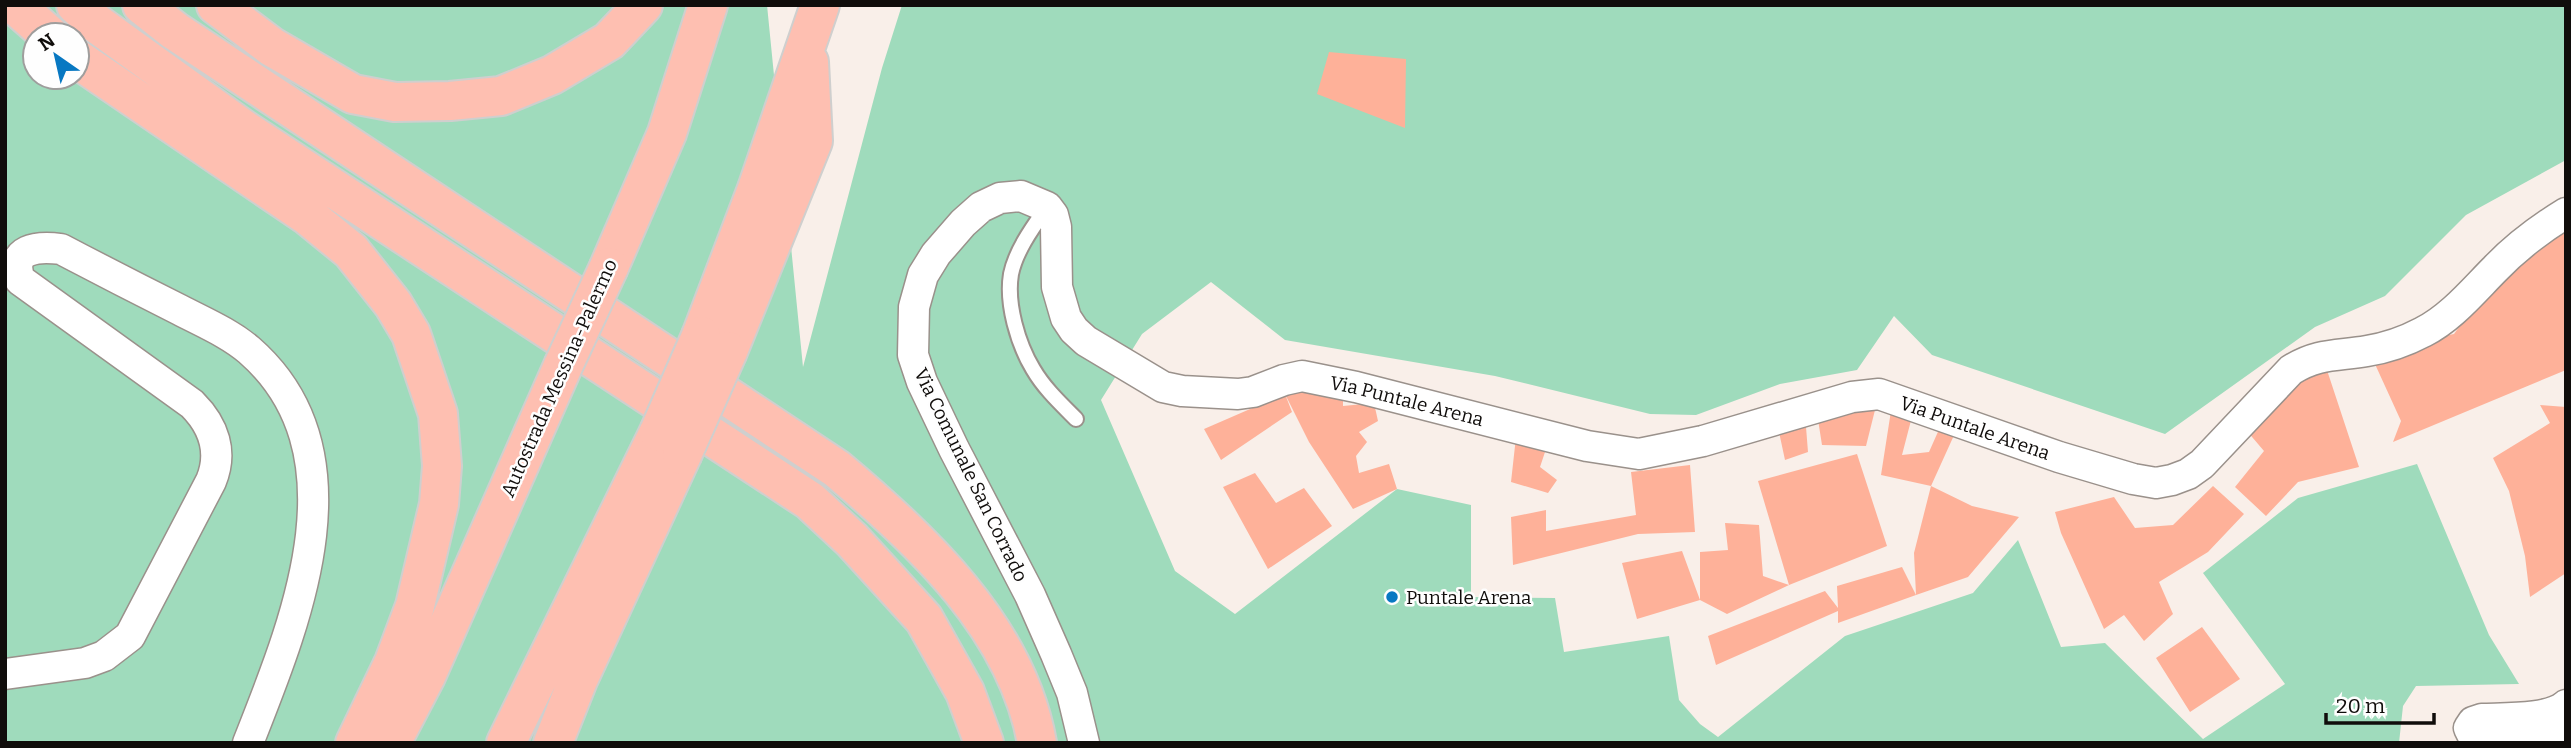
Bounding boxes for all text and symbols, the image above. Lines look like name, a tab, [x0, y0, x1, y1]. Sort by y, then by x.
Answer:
north arrow	[21, 21, 91, 91]
text: N	[34, 29, 60, 56]
street label: Autostrada Messina-Palermo	[496, 255, 622, 500]
street label: Via Comunale San Corrado	[909, 364, 1033, 586]
street label: Via Puntale Arena	[1328, 371, 1487, 431]
street label: Via Puntale Arena	[1897, 391, 2054, 465]
place label: Puntale Arena	[1406, 586, 1532, 609]
marker: Puntale Arena	[1384, 589, 1400, 605]
scale bar	[2326, 682, 2434, 726]
text: 20 m	[2336, 693, 2385, 719]

